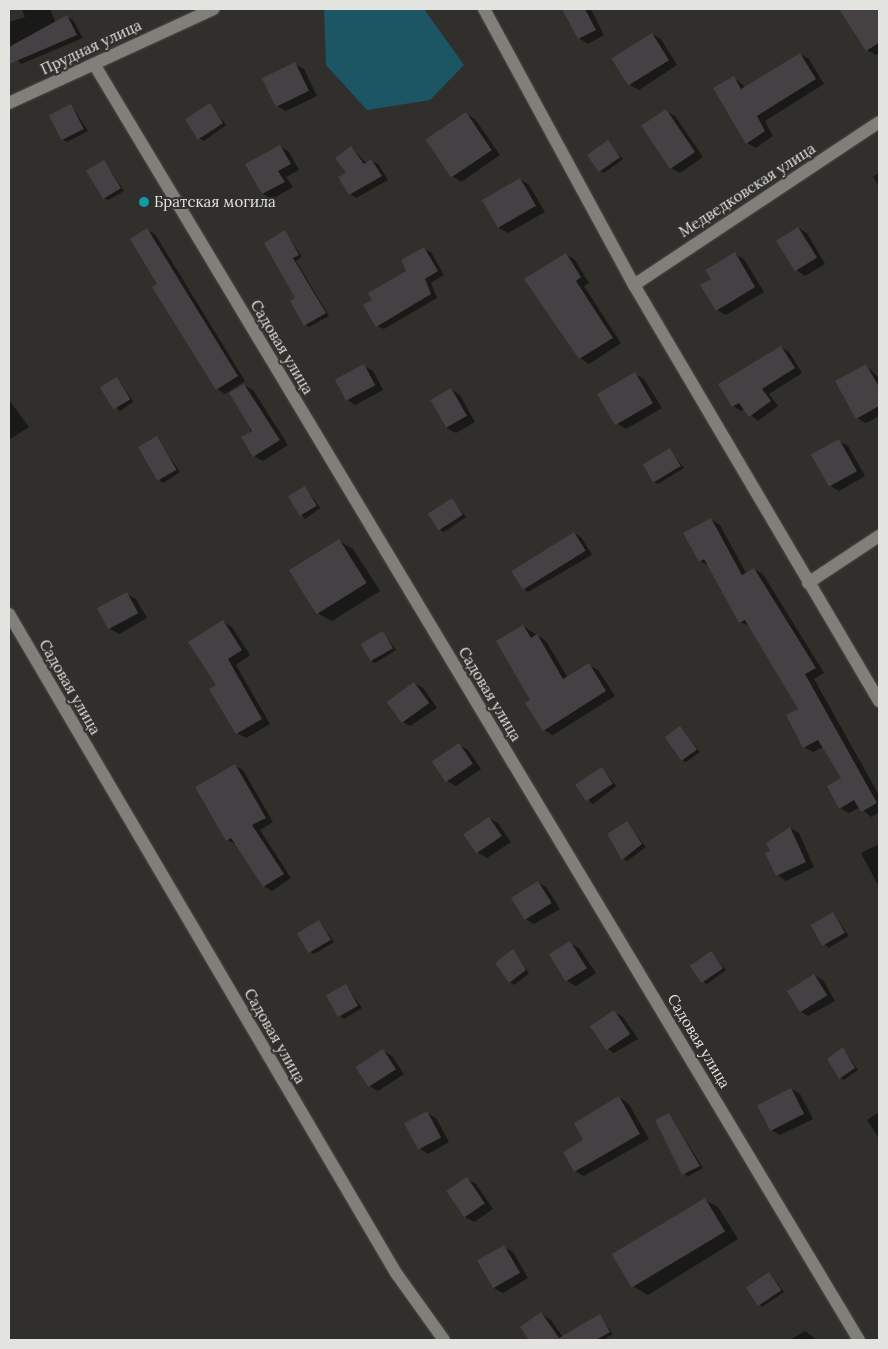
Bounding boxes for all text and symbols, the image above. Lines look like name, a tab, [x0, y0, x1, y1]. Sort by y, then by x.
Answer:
street label: Прудная улица	[38, 16, 144, 78]
street label: Медведковская улица	[675, 139, 819, 241]
place label: Братская могила	[154, 193, 276, 211]
marker: Братская могила	[138, 196, 150, 208]
street label: Садовая улица	[247, 297, 317, 397]
street label: Садовая улица	[36, 636, 104, 738]
street label: Садовая улица	[455, 644, 525, 744]
street label: Садовая улица	[241, 985, 309, 1087]
street label: Садовая улица	[664, 991, 734, 1091]

